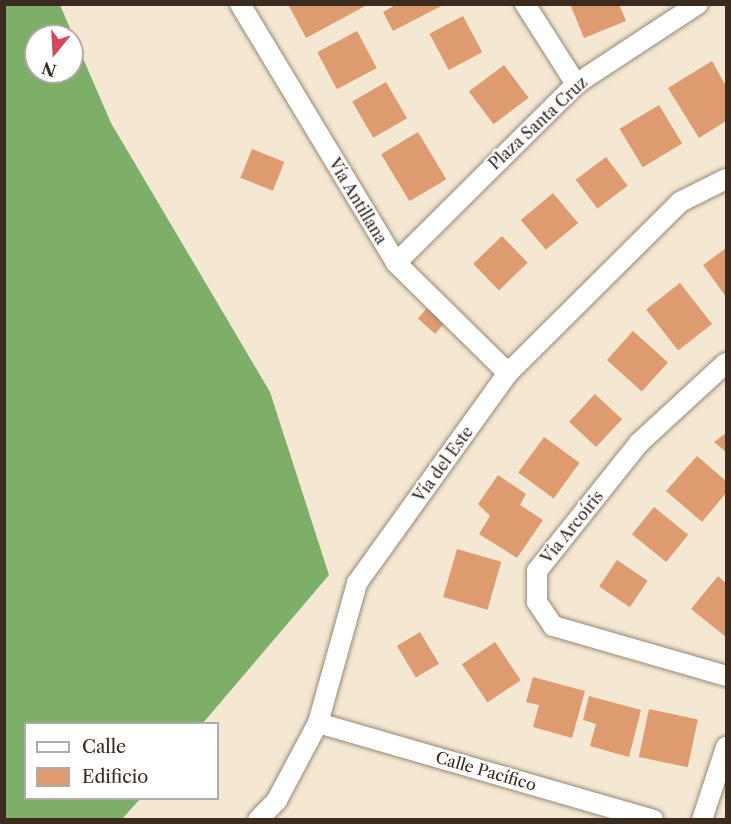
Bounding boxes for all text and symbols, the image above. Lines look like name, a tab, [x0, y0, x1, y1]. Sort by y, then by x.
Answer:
north arrow	[24, 24, 84, 84]
text: N	[39, 58, 59, 81]
street label: Plaza Santa Cruz	[485, 72, 591, 174]
street label: Vía Antillana	[325, 154, 391, 248]
street label: Vía del Este	[409, 422, 477, 506]
street label: Vía Arcoíris	[537, 486, 607, 568]
legend	[24, 722, 219, 800]
text: Calle	[82, 736, 126, 758]
street label: Calle Pacífico	[433, 747, 539, 795]
text: Edificio	[82, 766, 148, 788]

